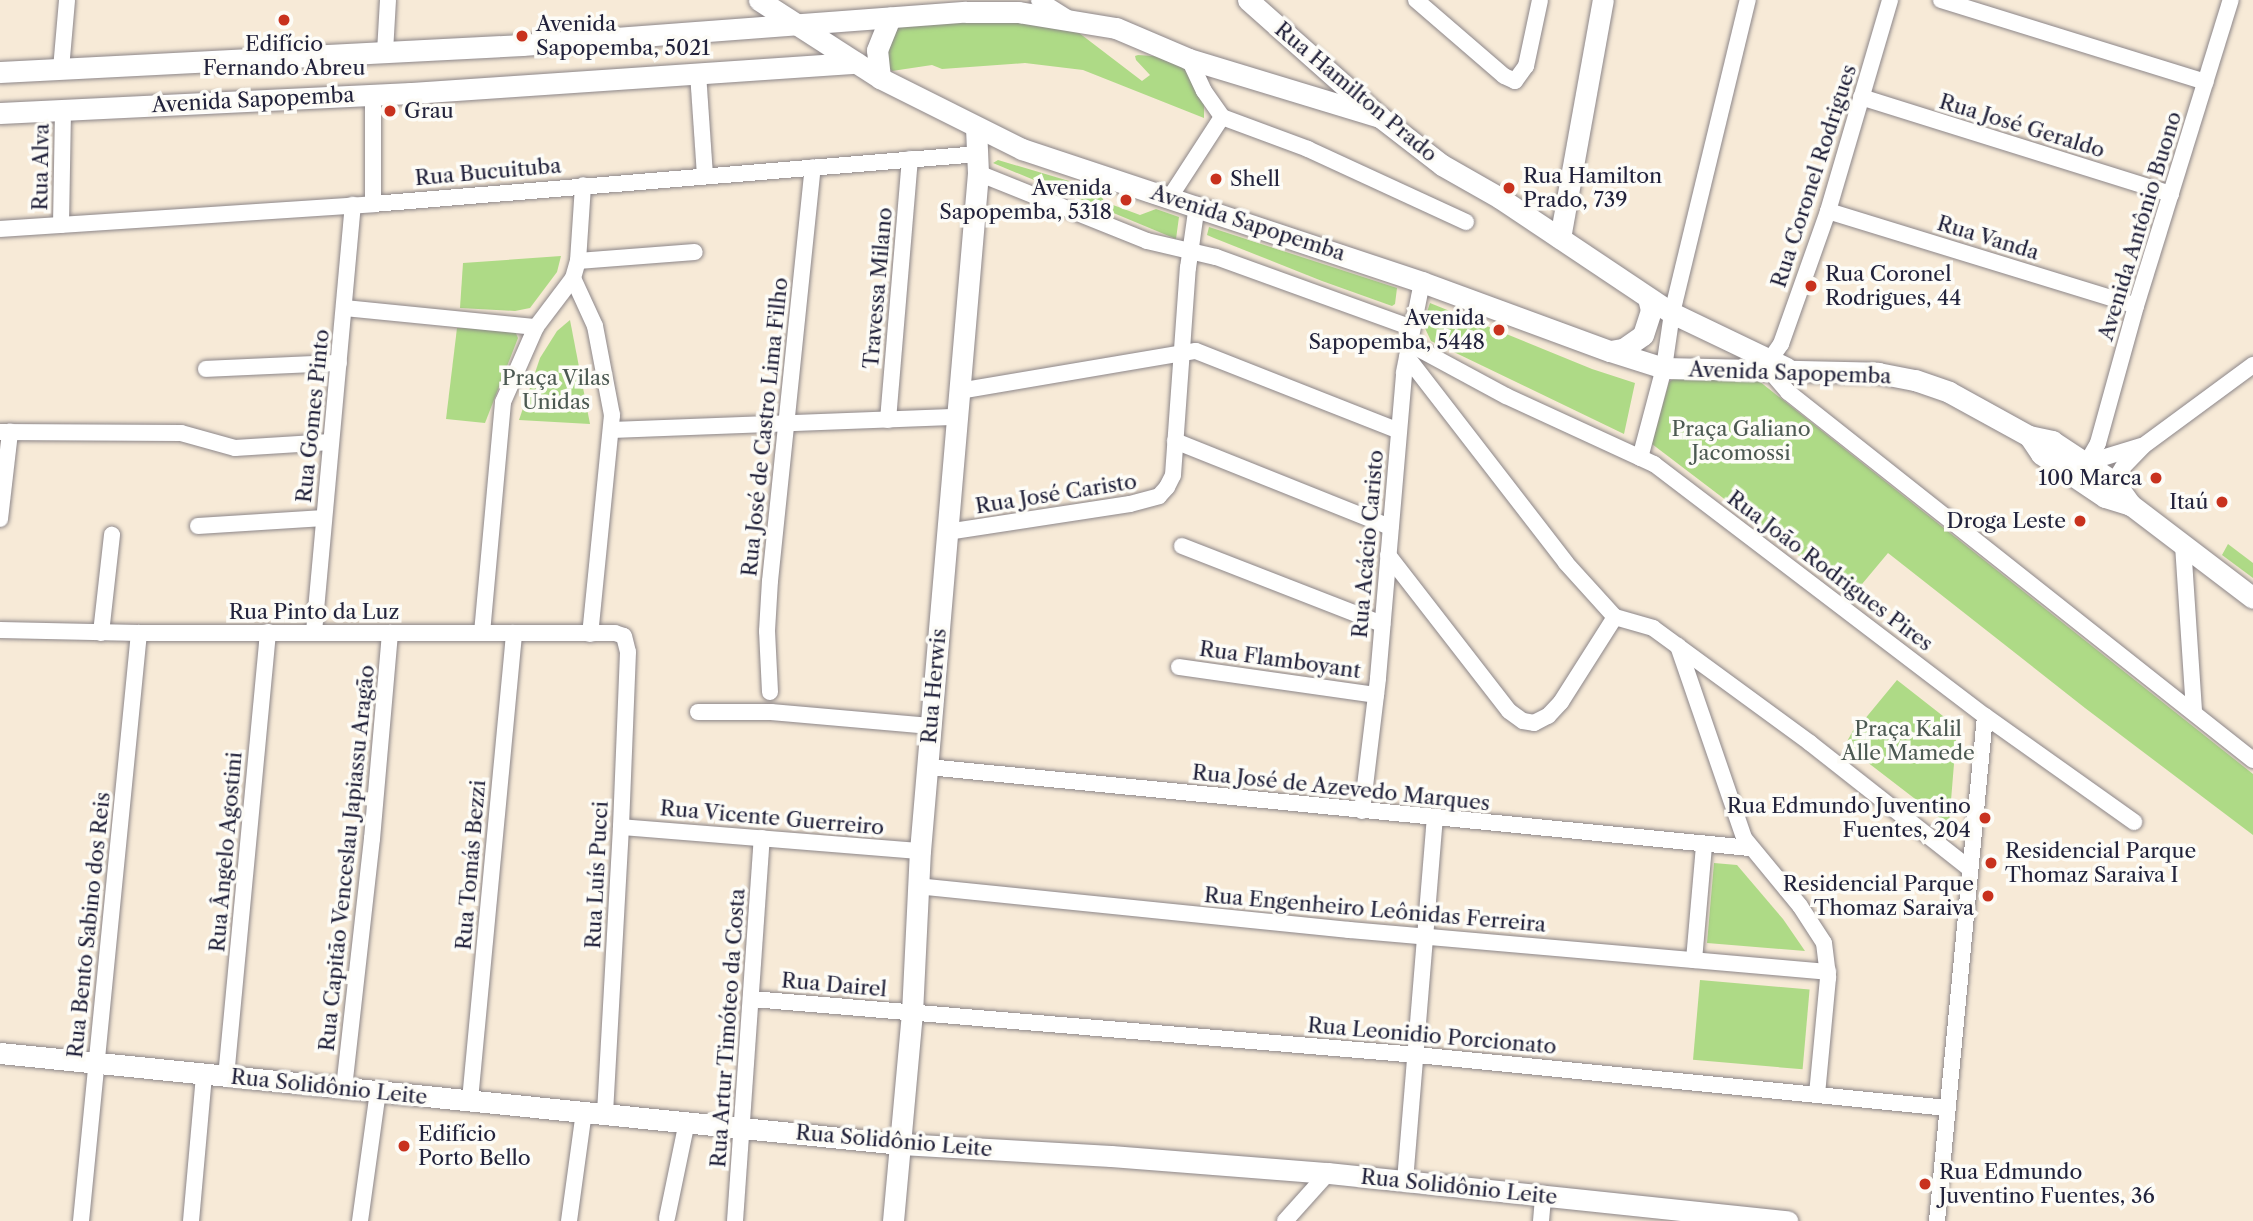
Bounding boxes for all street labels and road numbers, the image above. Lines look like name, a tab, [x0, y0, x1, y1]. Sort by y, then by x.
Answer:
street label: Rua Hamilton Prado	[1270, 17, 1442, 167]
street label: Rua Coronel Rodrigues	[1766, 61, 1862, 291]
street label: Avenida Sapopemba	[151, 82, 355, 118]
street label: Rua José Geraldo	[1936, 89, 2108, 163]
street label: Avenida Antônio Buono	[2093, 108, 2187, 344]
street label: Rua Alva	[28, 123, 54, 211]
street label: Rua Bucuituba	[414, 153, 562, 191]
street label: Avenida Sapopemba	[1147, 180, 1349, 266]
street label: Travessa Milano	[858, 206, 898, 370]
street label: Rua Vanda	[1933, 210, 2043, 266]
street label: Rua José de Castro Lima Filho	[737, 276, 793, 578]
street label: Rua Gomes Pinto	[291, 328, 335, 504]
street label: Avenida Sapopemba	[1688, 357, 1892, 389]
street label: Rua Acácio Caristo	[1347, 448, 1389, 640]
street label: Rua José Caristo	[973, 469, 1139, 519]
street label: Rua João Rodrigues Pires	[1722, 485, 1938, 657]
street label: Rua Pinto da Luz	[228, 599, 400, 625]
street label: Rua Herwis	[916, 627, 952, 745]
street label: Rua Flamboyant	[1197, 636, 1363, 684]
street label: Rua Capitão Venceslau Japiassu Aragão	[314, 663, 380, 1053]
street label: Rua Ângelo Agostini	[205, 750, 247, 954]
street label: Rua José de Azevedo Marques	[1190, 760, 1492, 816]
street label: Rua Tomás Bezzi	[451, 779, 491, 951]
street label: Rua Bento Sabino dos Reis	[62, 791, 116, 1059]
street label: Rua Vicente Guerreiro	[658, 796, 886, 840]
street label: Rua Luís Pucci	[581, 800, 613, 950]
street label: Rua Engenheiro Leônidas Ferreira	[1203, 882, 1547, 938]
street label: Rua Artur Timóteo da Costa	[706, 886, 750, 1170]
street label: Rua Dairel	[780, 968, 888, 1002]
street label: Rua Leonidio Porcionato	[1306, 1013, 1558, 1059]
street label: Rua Solidônio Leite	[229, 1064, 429, 1110]
street label: Rua Solidônio Leite	[794, 1120, 994, 1162]
street label: Rua Solidônio Leite	[1359, 1164, 1559, 1210]

